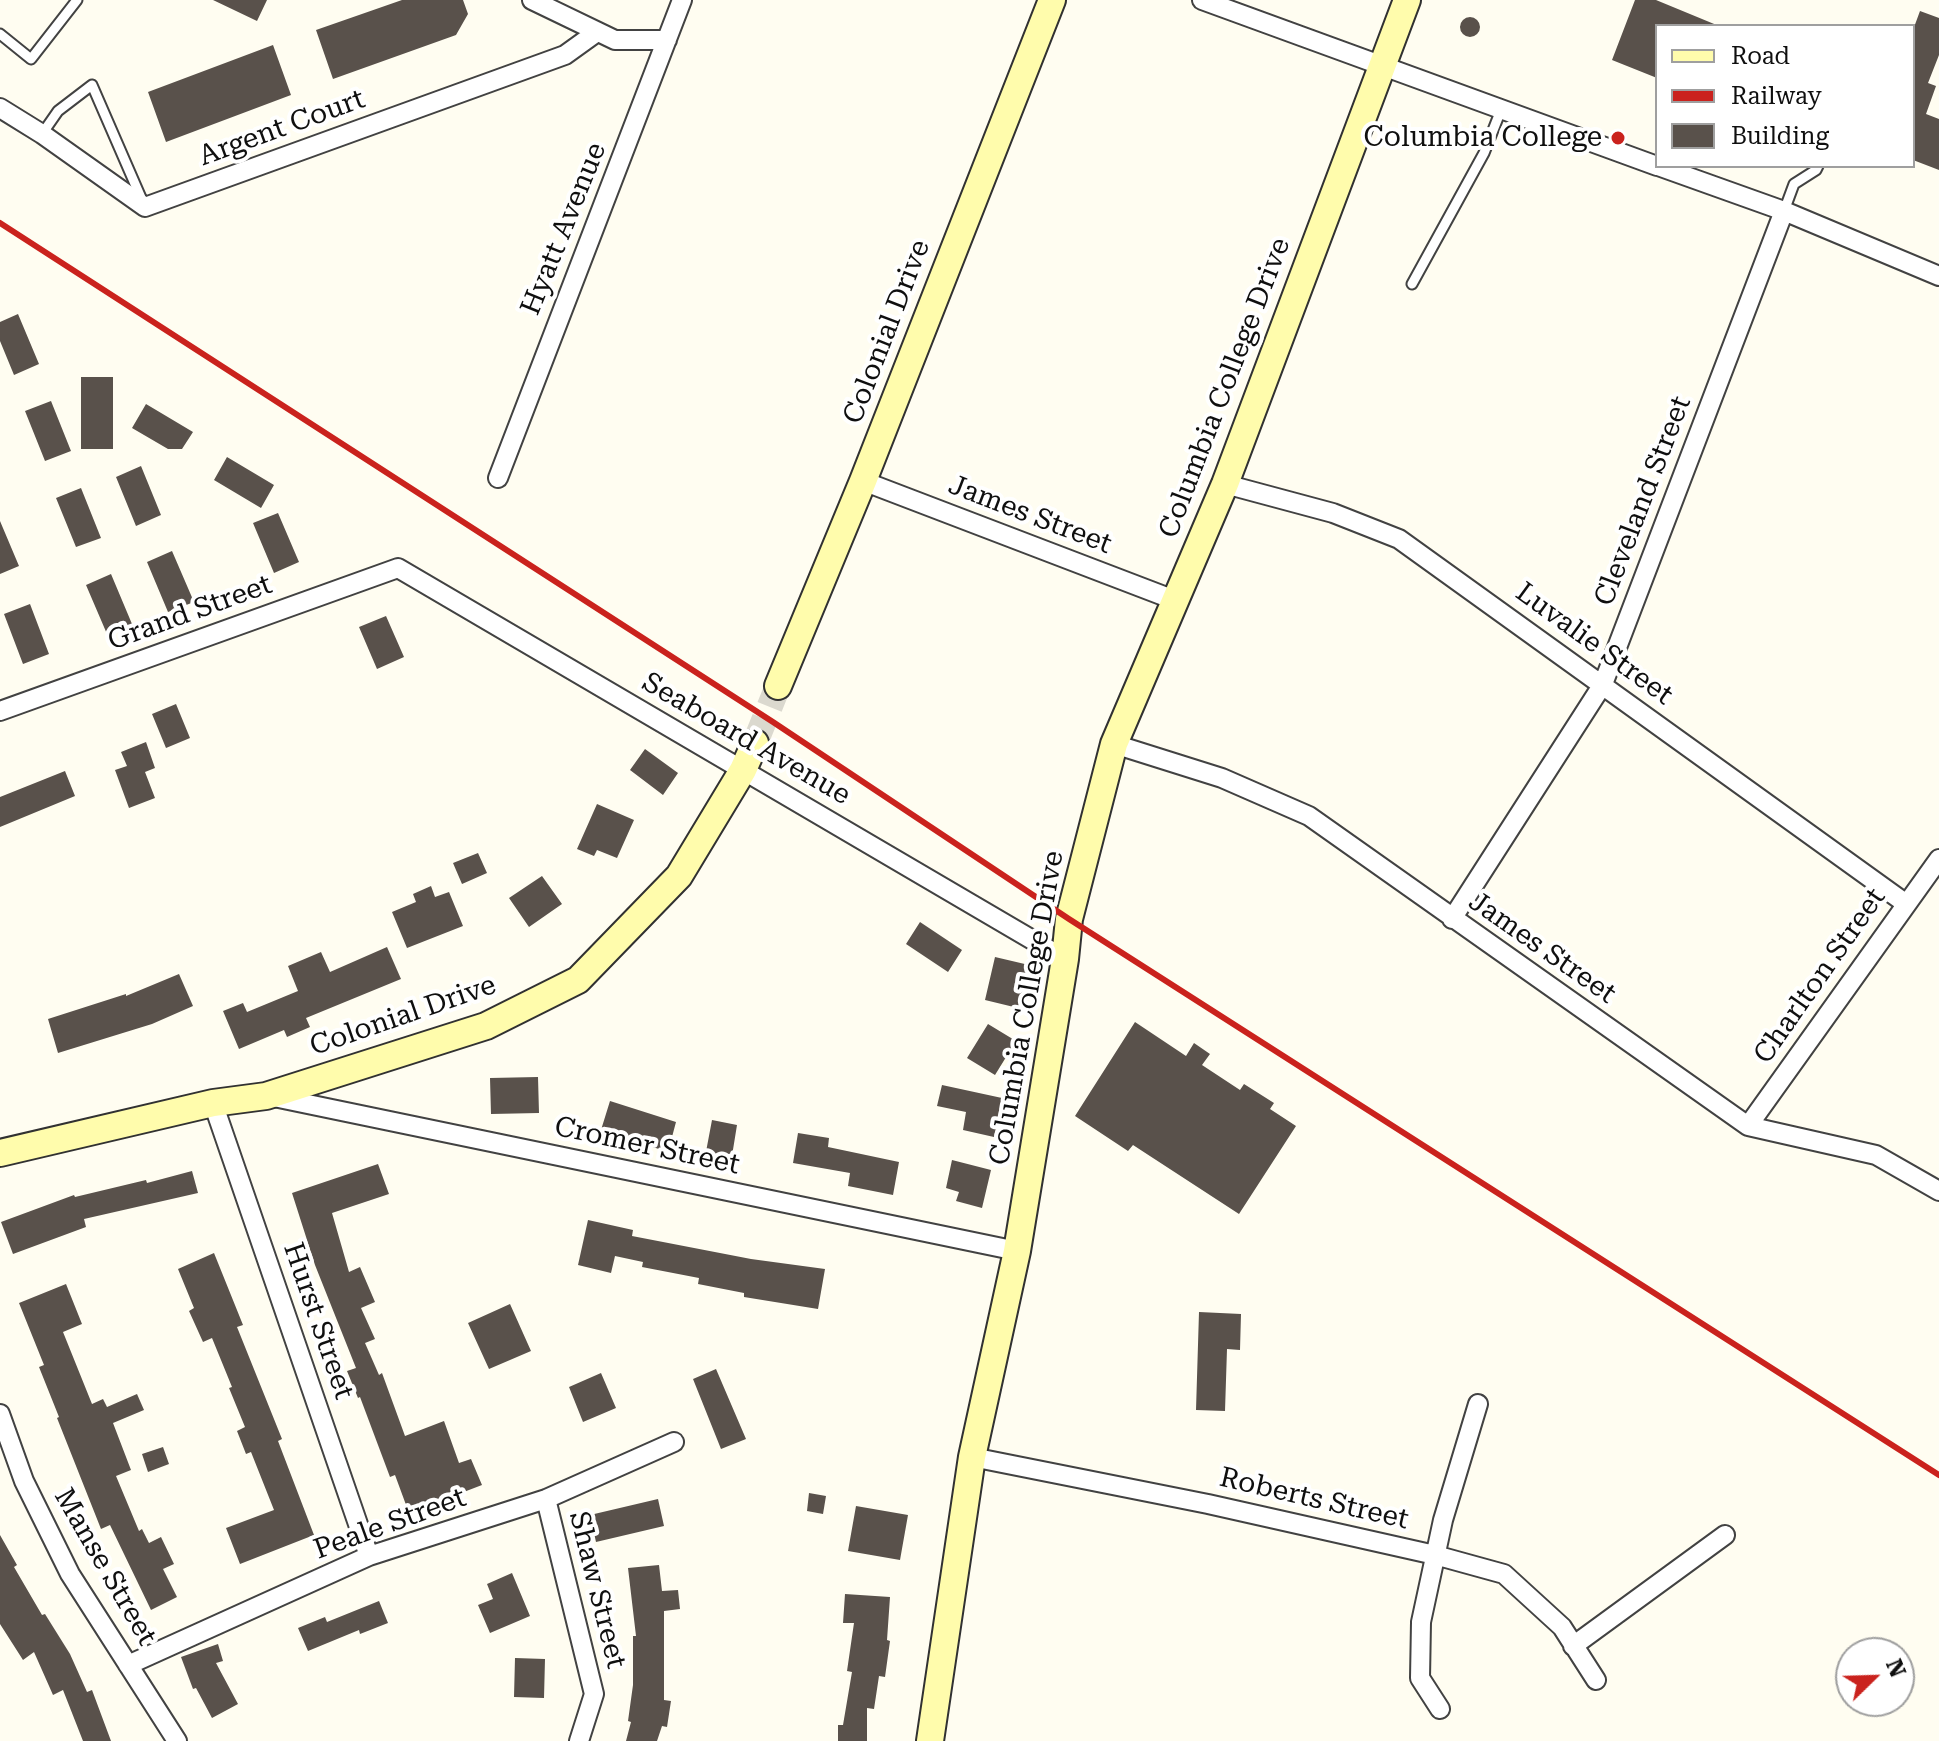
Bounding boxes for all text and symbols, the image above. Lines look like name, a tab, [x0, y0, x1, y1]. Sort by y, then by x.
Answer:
legend	[1655, 24, 1915, 168]
text: Road	[1731, 42, 1790, 70]
street label: Argent Court	[194, 82, 370, 174]
text: Railway	[1731, 82, 1822, 110]
place label: Columbia College	[1364, 121, 1602, 155]
text: Building	[1731, 122, 1829, 150]
marker: Columbia College	[1609, 129, 1627, 147]
street label: Hyatt Avenue	[514, 138, 614, 320]
street label: Columbia College Drive	[1152, 233, 1298, 543]
street label: Colonial Drive	[837, 235, 937, 429]
street label: Cleveland Street	[1588, 391, 1698, 611]
street label: James Street	[944, 469, 1116, 561]
street label: Grand Street	[104, 568, 276, 658]
street label: Luvalie Street	[1509, 576, 1679, 712]
street label: Seaboard Avenue	[636, 666, 856, 812]
street label: Columbia College Drive	[983, 848, 1071, 1168]
street label: Charlton Street	[1747, 882, 1893, 1070]
street label: James Street	[1462, 885, 1622, 1011]
street label: Colonial Drive	[306, 968, 500, 1064]
street label: Cromer Street	[551, 1110, 743, 1182]
street label: Hurst Street	[276, 1238, 360, 1404]
street label: Roberts Street	[1216, 1461, 1412, 1537]
street label: Peale Street	[309, 1481, 471, 1567]
street label: Manse Street	[47, 1483, 163, 1651]
street label: Shaw Street	[561, 1508, 633, 1672]
north arrow	[1835, 1637, 1915, 1717]
text: N	[1881, 1656, 1911, 1681]

